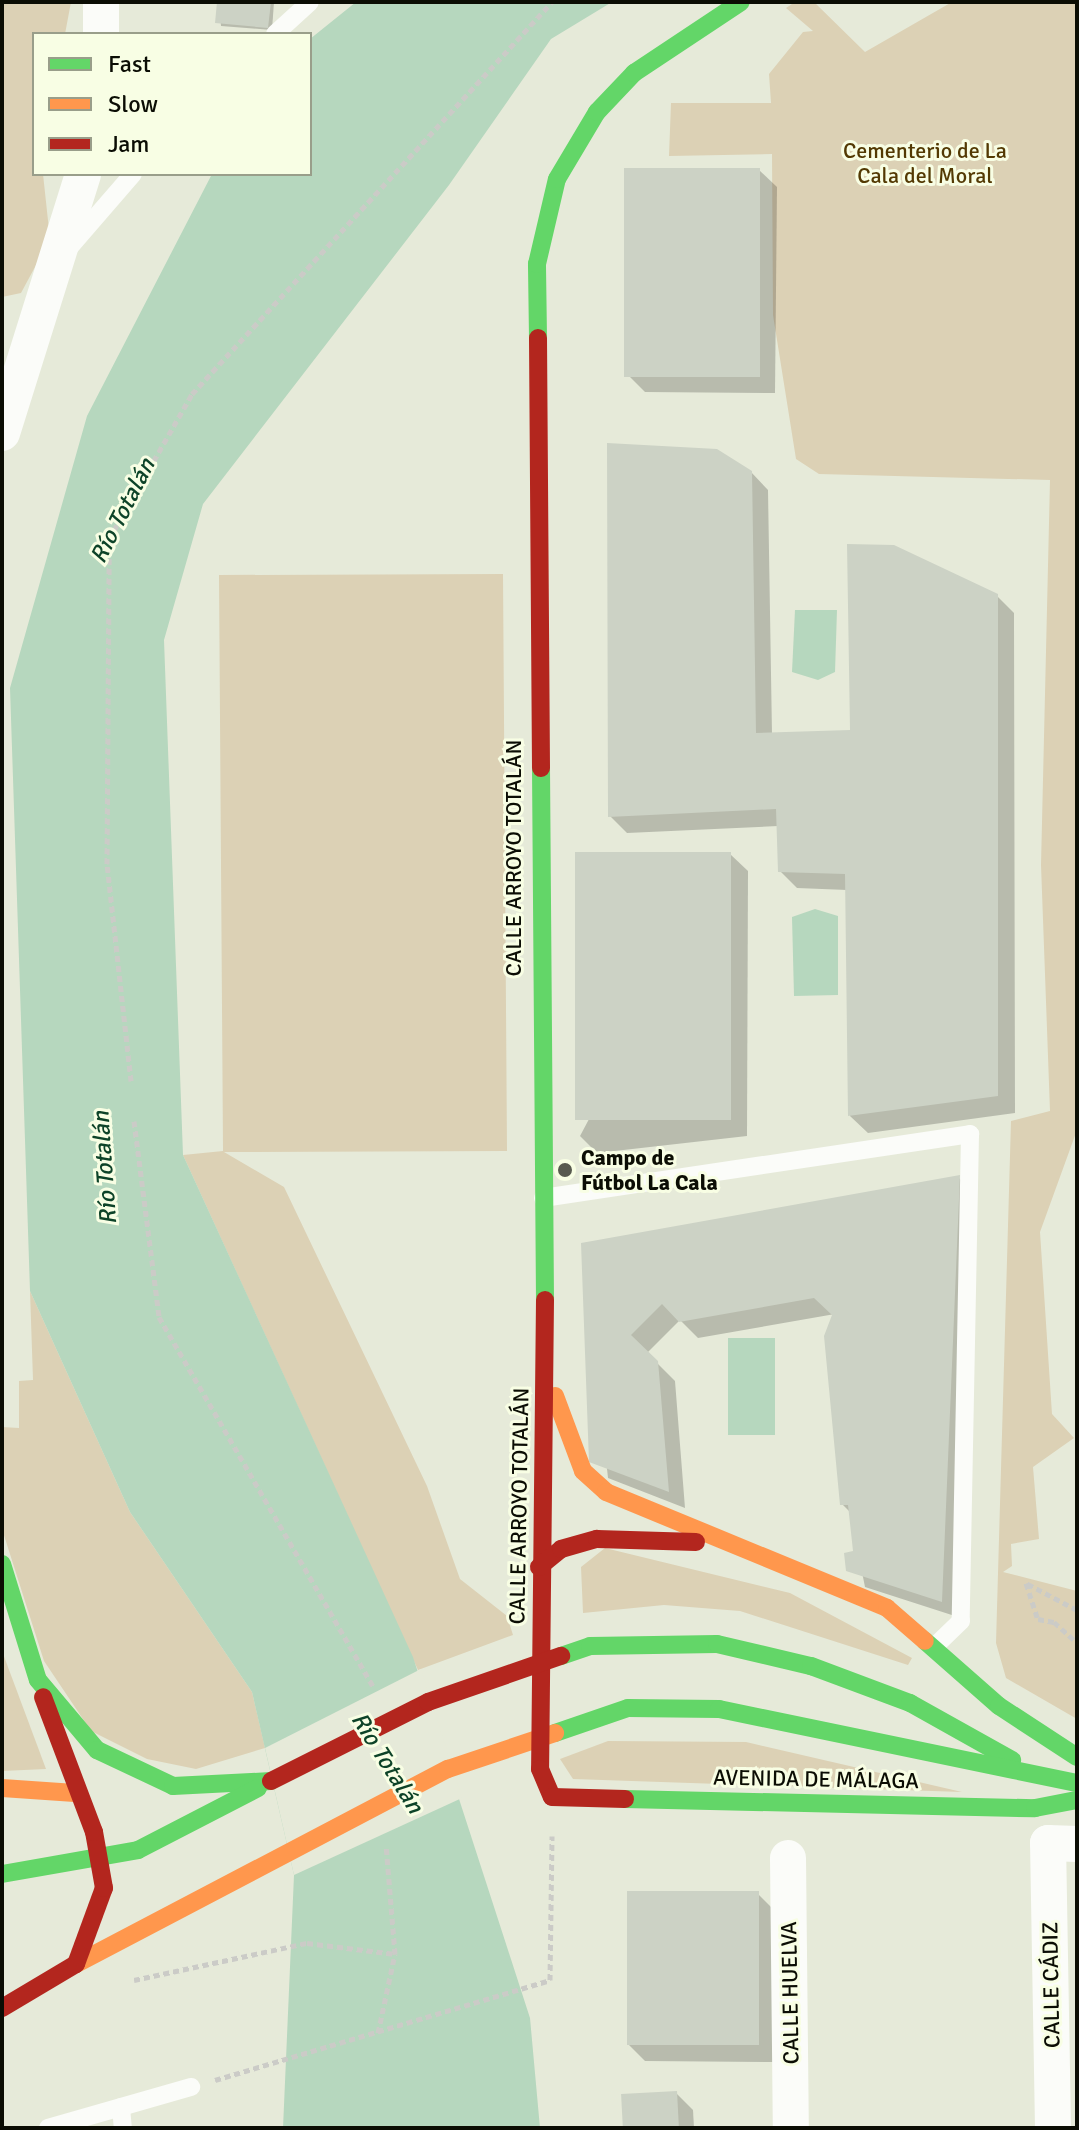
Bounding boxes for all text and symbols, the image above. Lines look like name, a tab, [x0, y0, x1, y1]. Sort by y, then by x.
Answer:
legend	[32, 32, 312, 176]
text: Fast	[108, 49, 151, 79]
text: Slow	[108, 89, 158, 119]
text: Jam	[108, 129, 149, 159]
park label: Cementerio de La Cala del Moral	[843, 137, 1007, 188]
water label: Río Totalán	[84, 454, 162, 568]
street label: CALLE ARROYO TOTALÁN	[501, 740, 527, 976]
water label: Río Totalán	[87, 1110, 123, 1226]
place label: Campo de Fútbol La Cala	[581, 1144, 718, 1196]
marker: Campo de Fútbol La Cala	[556, 1161, 574, 1179]
street label: CALLE ARROYO TOTALÁN	[504, 1387, 534, 1625]
water label: Río Totalán	[345, 1707, 429, 1819]
street label: AVENIDA DE MÁLAGA	[713, 1764, 919, 1794]
street label: CALLE HUELVA	[776, 1921, 804, 2065]
street label: CALLE CÁDIZ	[1037, 1922, 1065, 2048]

